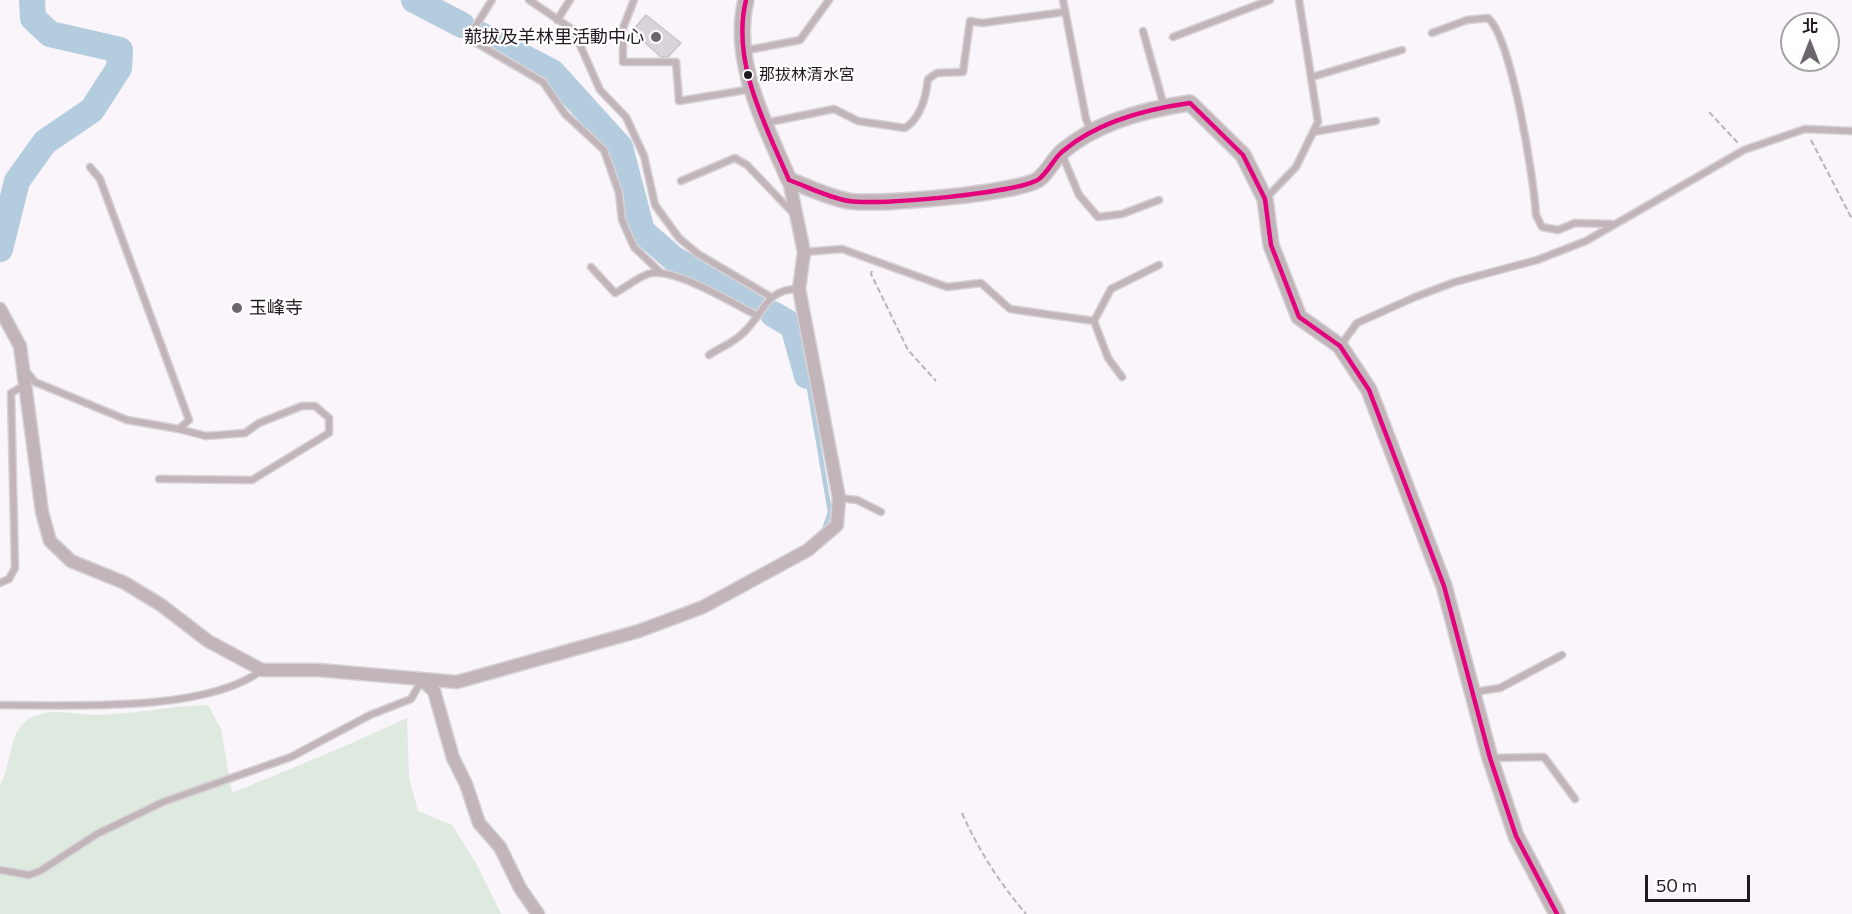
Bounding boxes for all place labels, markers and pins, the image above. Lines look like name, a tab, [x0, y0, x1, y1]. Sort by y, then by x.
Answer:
place label: 𦰡拔及羊林里活動中心	[464, 26, 644, 48]
marker: 𦰡拔及羊林里活動中心	[649, 30, 663, 44]
place label: 那拔林清水宮	[759, 65, 855, 85]
marker: 那拔林清水宮	[742, 69, 754, 81]
place label: 玉峰寺	[249, 297, 303, 319]
marker: 玉峰寺	[230, 301, 244, 315]

